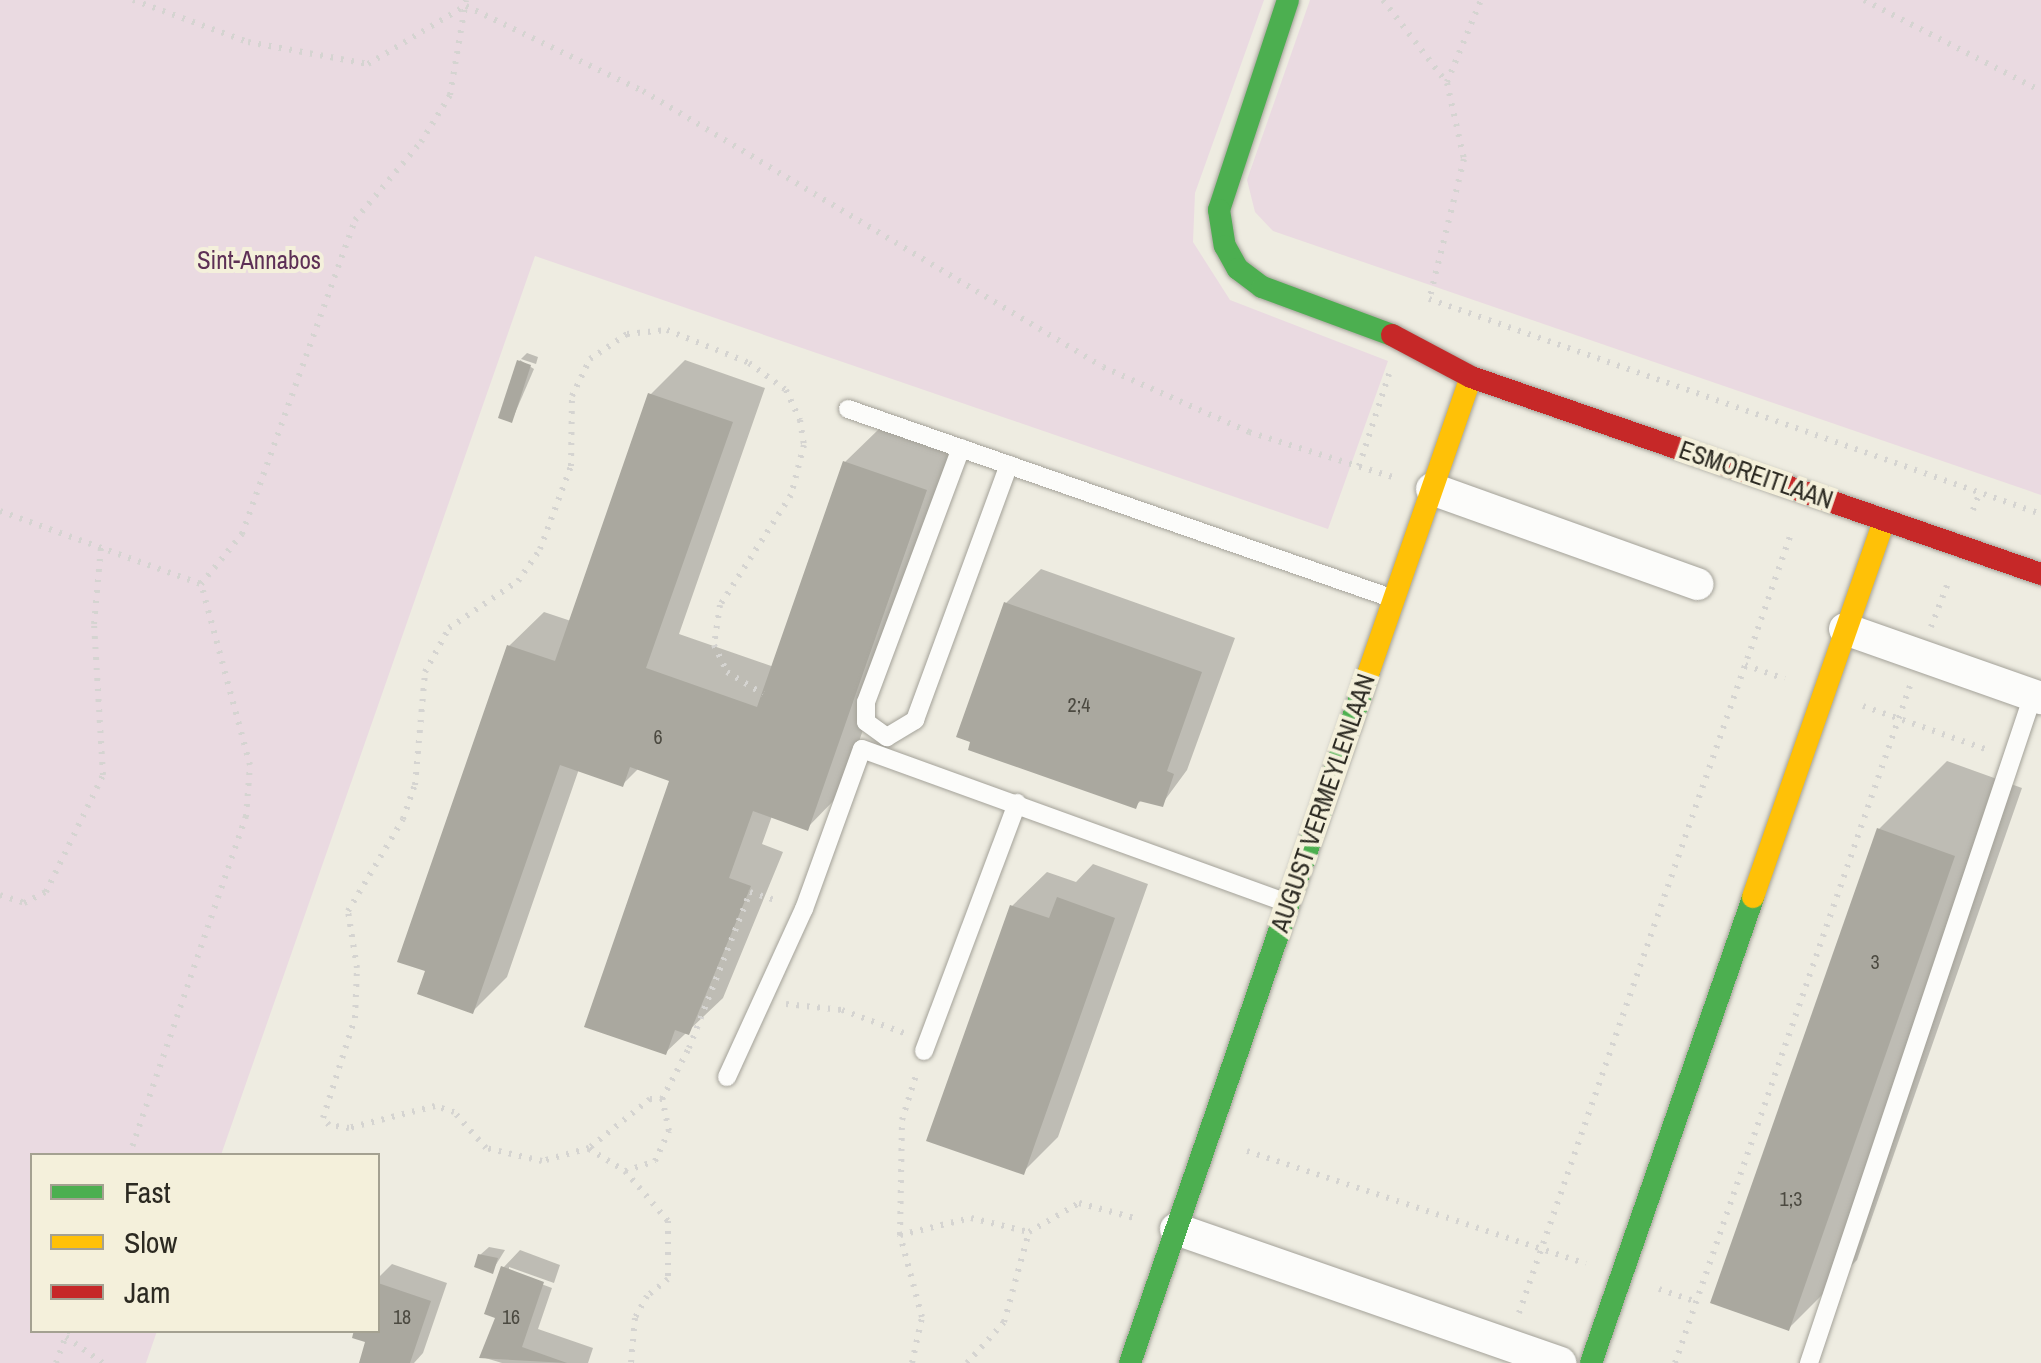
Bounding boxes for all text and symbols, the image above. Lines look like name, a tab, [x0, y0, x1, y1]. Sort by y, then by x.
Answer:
park label: Sint-Annabos	[197, 245, 321, 275]
street label: ESMOREITLAAN	[1675, 435, 1837, 515]
street label: AUGUST VERMEYLENLAAN	[1265, 670, 1381, 936]
house number: 2;4	[1068, 692, 1090, 716]
house number: 6	[653, 724, 663, 748]
house number: 3	[1870, 949, 1880, 973]
legend	[30, 1153, 380, 1333]
text: Fast	[124, 1172, 171, 1212]
house number: 1;3	[1780, 1186, 1802, 1210]
text: Slow	[124, 1222, 177, 1262]
text: Jam	[124, 1272, 170, 1312]
house number: 18	[393, 1304, 411, 1328]
house number: 16	[502, 1304, 520, 1328]

